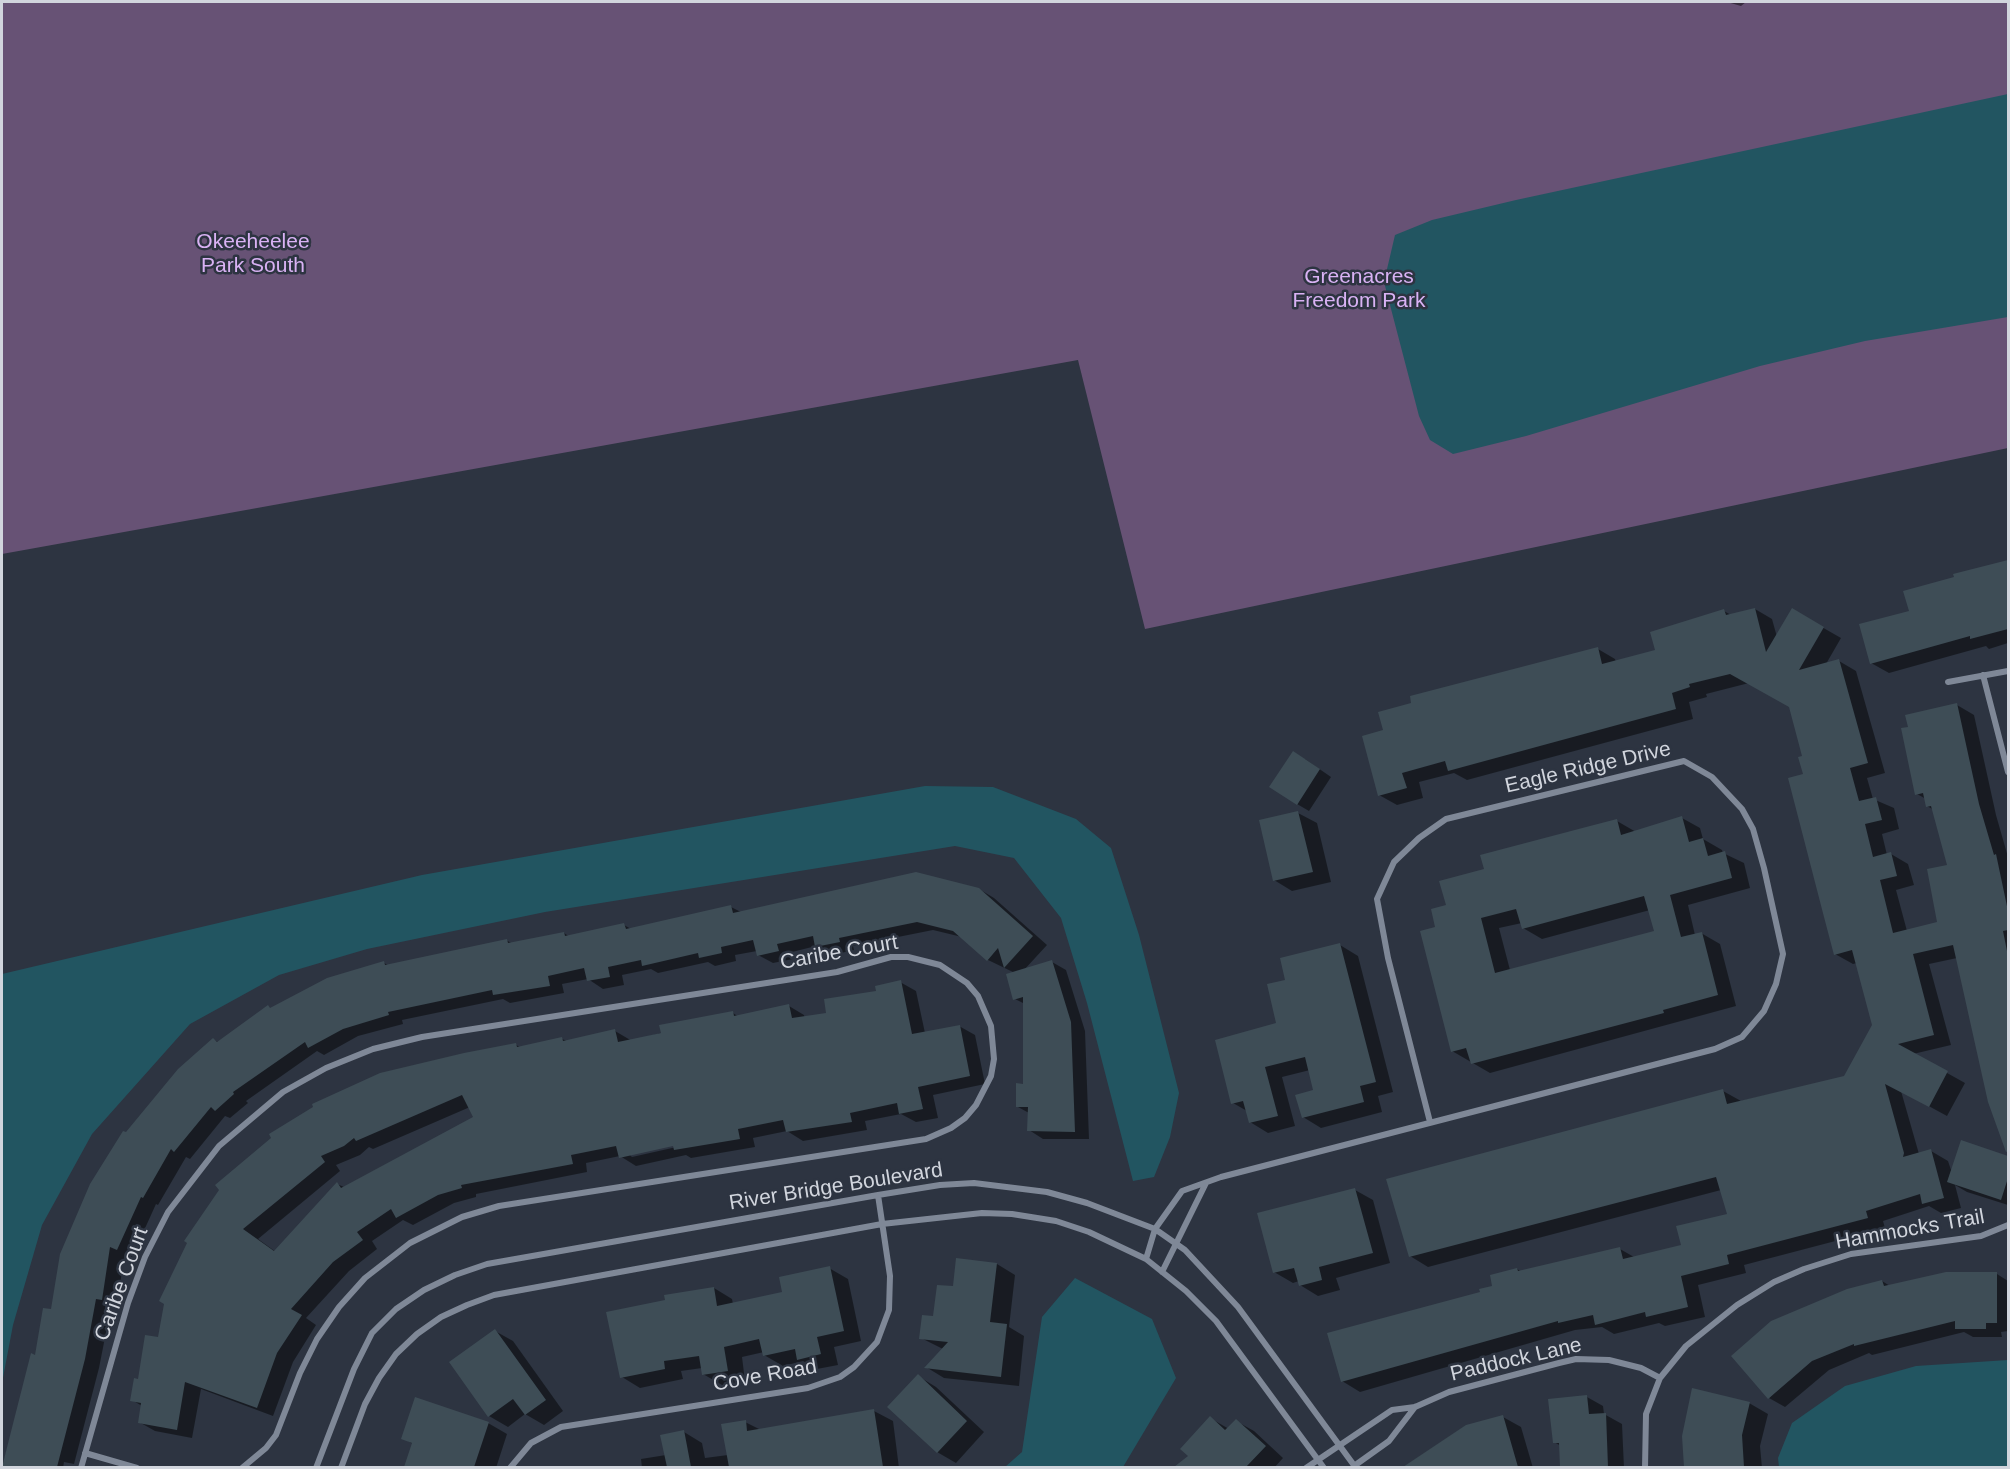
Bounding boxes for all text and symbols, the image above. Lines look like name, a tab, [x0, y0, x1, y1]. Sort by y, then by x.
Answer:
park label: Okeeheelee Park South	[196, 229, 310, 279]
park label: Greenacres Freedom Park	[1292, 264, 1426, 314]
street label: Eagle Ridge Drive	[1503, 737, 1673, 799]
street label: Caribe Court	[778, 930, 900, 976]
street label: River Bridge Boulevard	[727, 1158, 945, 1216]
street label: Hammocks Trail	[1834, 1204, 1986, 1256]
street label: Caribe Court	[90, 1224, 154, 1344]
street label: Paddock Lane	[1448, 1333, 1584, 1387]
street label: Cove Road	[711, 1354, 819, 1398]

